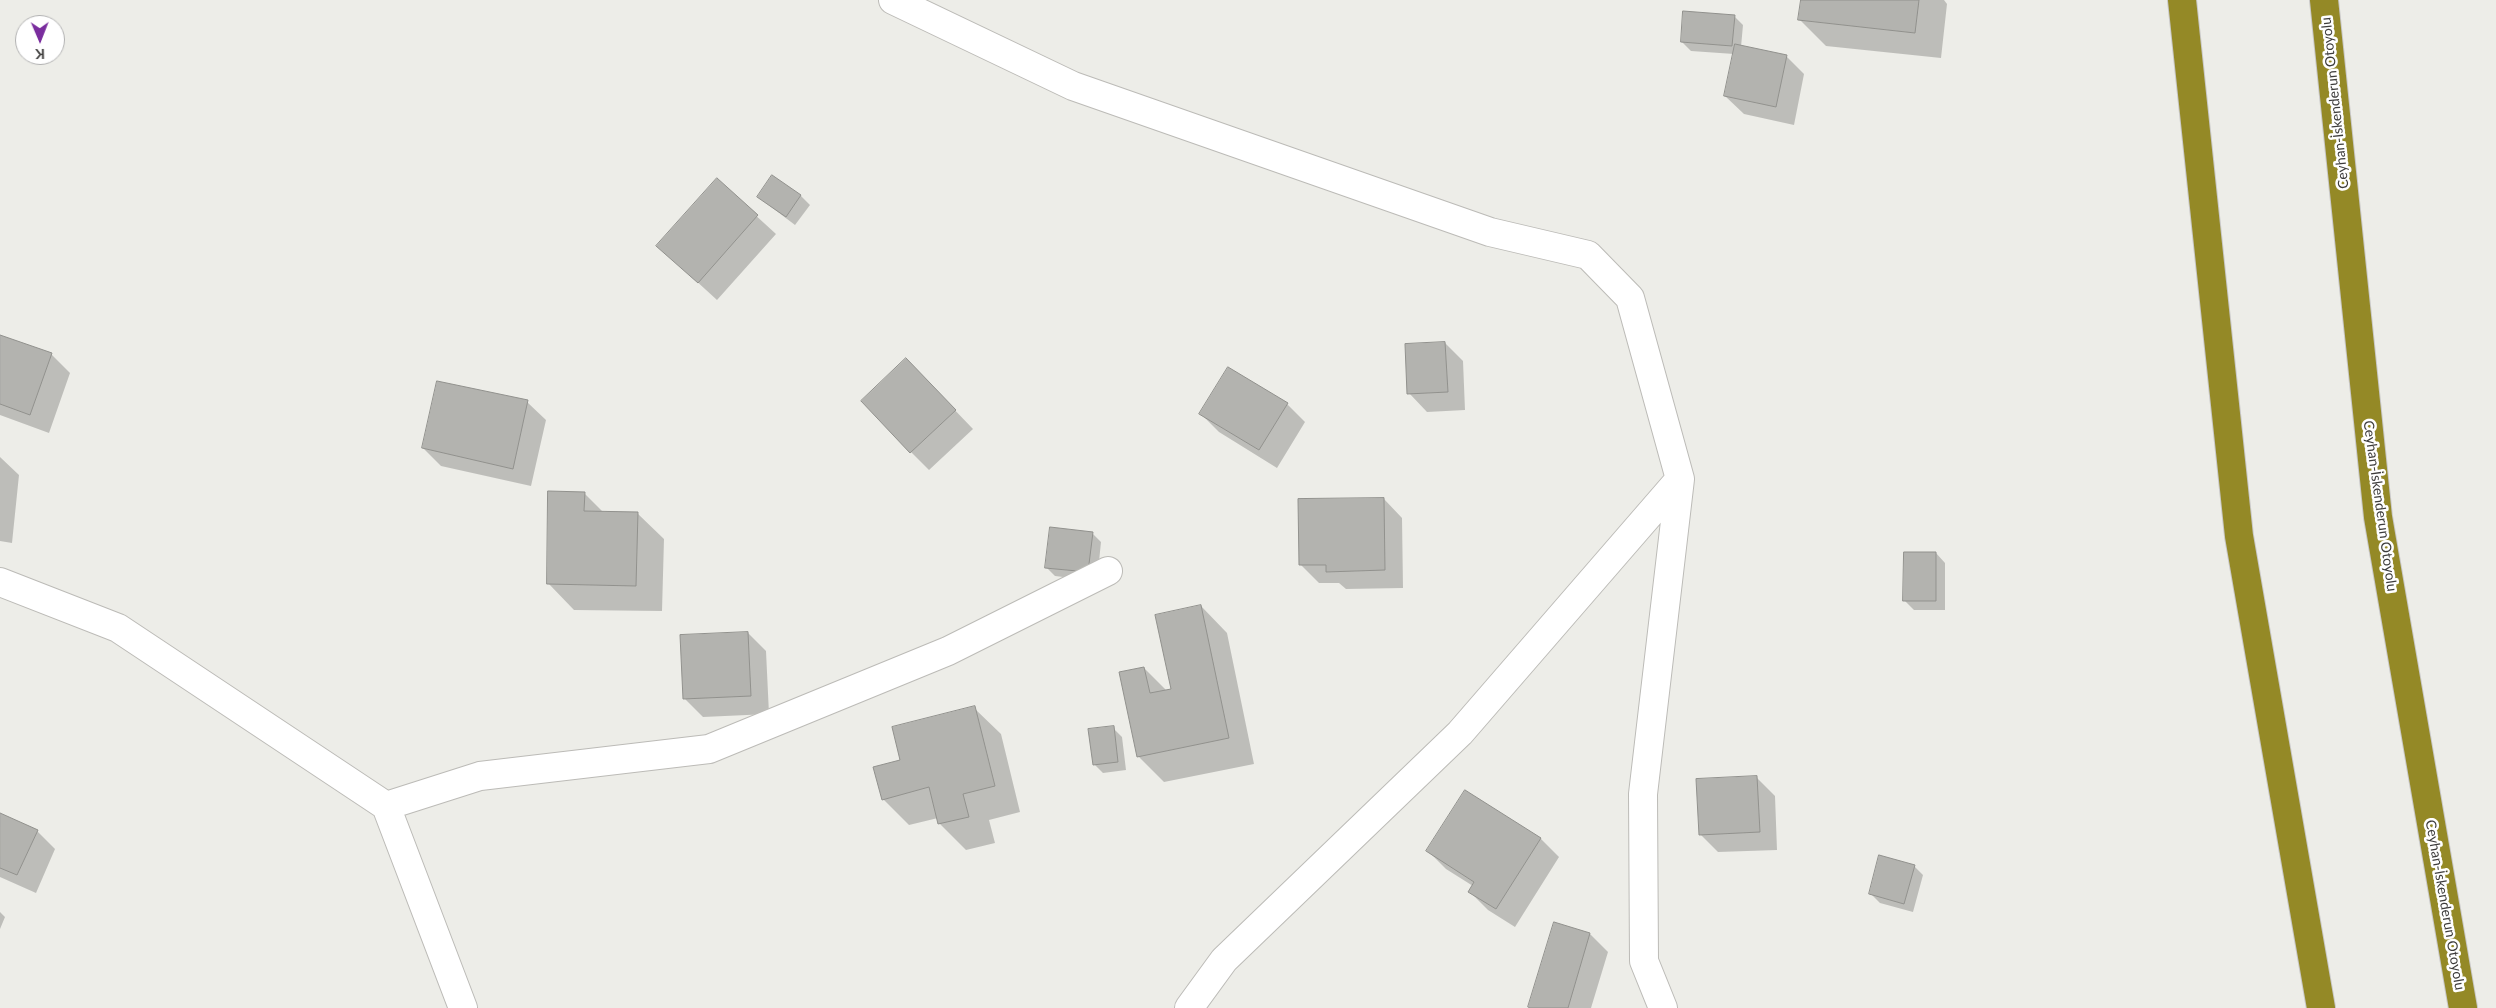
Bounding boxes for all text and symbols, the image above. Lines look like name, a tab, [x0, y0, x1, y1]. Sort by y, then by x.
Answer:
north arrow	[15, 15, 65, 65]
street label: Ceyhan-İskenderun Otoyolu	[2318, 16, 2352, 190]
text: K	[35, 46, 45, 63]
street label: Ceyhan-İskenderun Otoyolu	[2360, 419, 2400, 593]
street label: Ceyhan-İskenderun Otoyolu	[2422, 819, 2468, 991]

